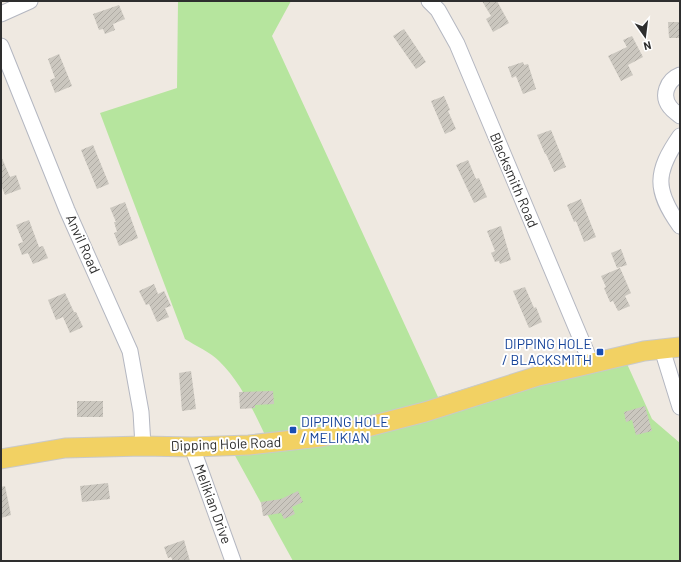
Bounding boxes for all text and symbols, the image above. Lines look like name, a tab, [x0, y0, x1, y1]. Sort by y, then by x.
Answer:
north arrow	[625, 16, 665, 56]
text: N	[642, 39, 653, 53]
street label: Blacksmith Road	[487, 130, 542, 230]
street label: Anvil Road	[63, 212, 104, 276]
place label: DIPPING HOLE / BLACKSMITH	[502, 335, 592, 368]
marker: DIPPING HOLE / BLACKSMITH	[595, 347, 605, 357]
place label: DIPPING HOLE / MELIKIAN	[301, 413, 389, 446]
marker: DIPPING HOLE / MELIKIAN	[288, 425, 298, 435]
street label: Dipping Hole Road	[171, 433, 281, 454]
street label: Melikian Drive	[191, 462, 236, 546]

